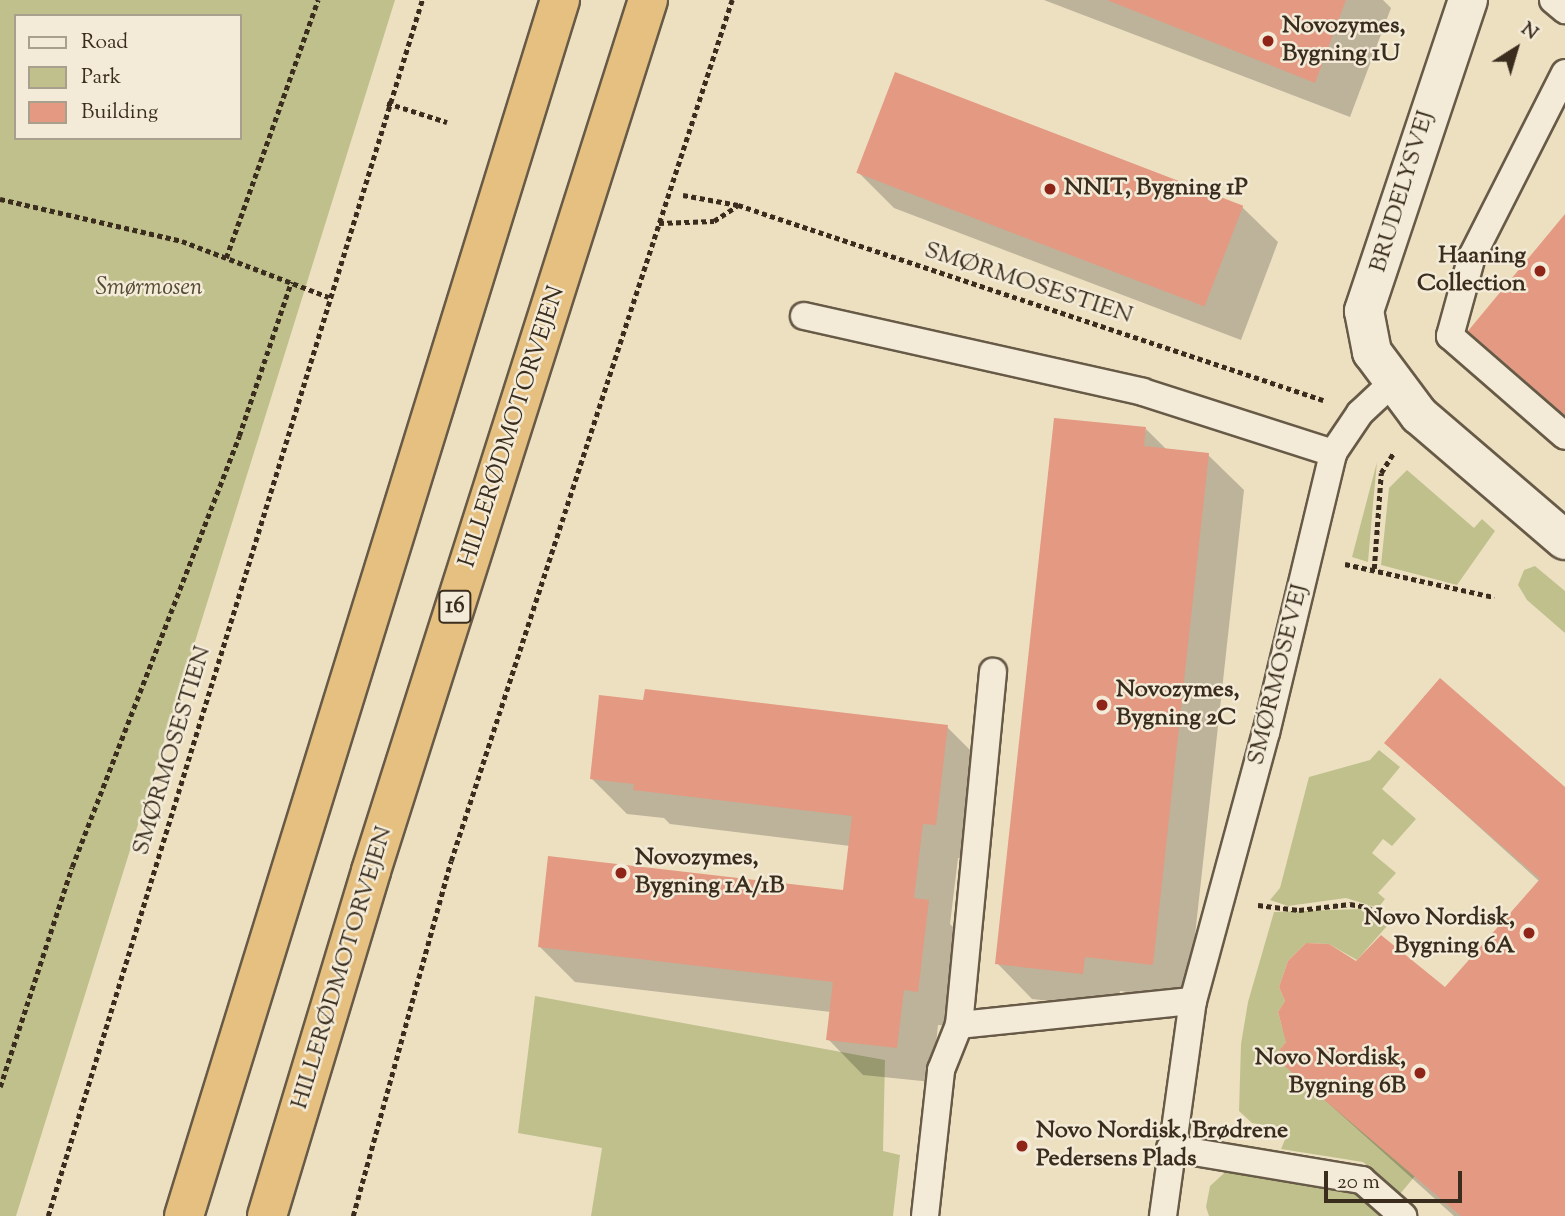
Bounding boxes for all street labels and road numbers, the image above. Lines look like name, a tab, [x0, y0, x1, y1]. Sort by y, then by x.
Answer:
street label: BRUDELYSVEJ	[1365, 108, 1441, 276]
street label: SMØRMOSESTIEN	[920, 237, 1136, 331]
street label: HILLERØDMOTORVEJEN	[454, 283, 572, 571]
street label: SMØRMOSEVEJ	[1243, 582, 1315, 768]
road number: 16	[438, 587, 472, 626]
street label: SMØRMOSESTIEN	[128, 643, 218, 859]
street label: HILLERØDMOTORVEJEN	[286, 823, 400, 1113]

